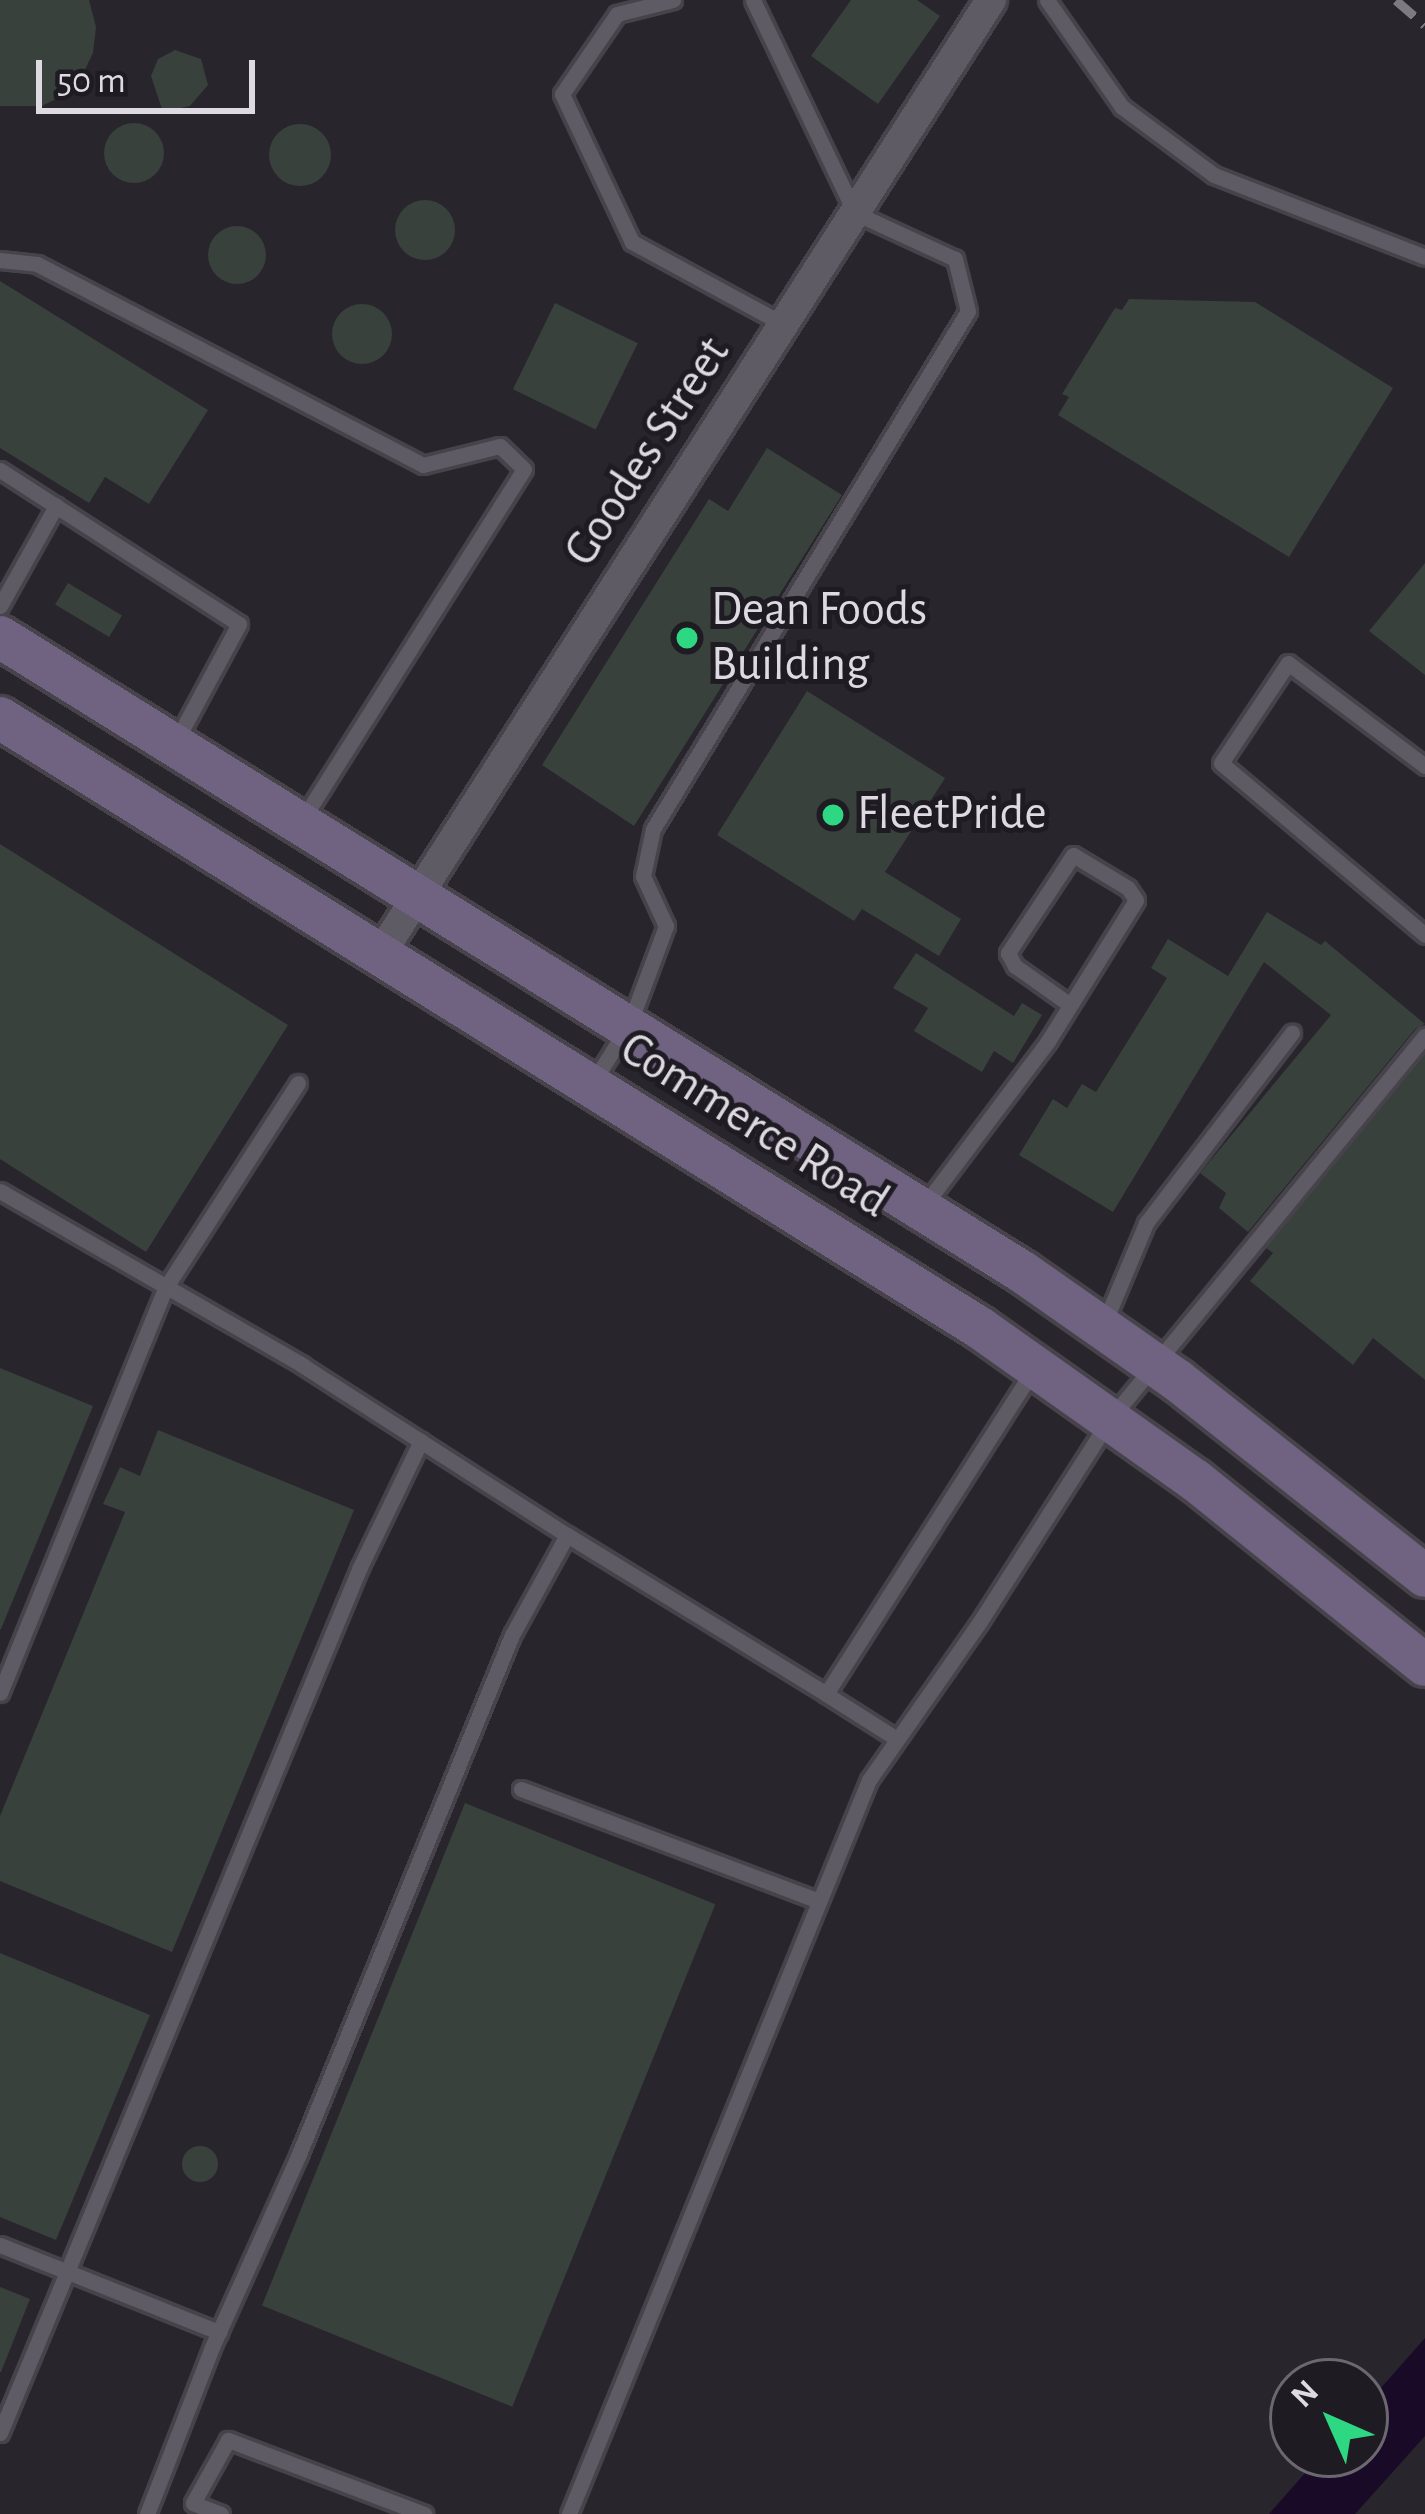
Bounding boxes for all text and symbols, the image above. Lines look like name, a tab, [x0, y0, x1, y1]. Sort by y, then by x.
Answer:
scale bar	[42, 36, 261, 110]
text: 50 m	[57, 63, 126, 99]
street label: Goodes Street	[553, 327, 743, 577]
place label: Dean Foods Building	[711, 581, 927, 694]
marker: Dean Foods Building	[674, 625, 700, 651]
place label: FleetPride	[857, 786, 1047, 844]
marker: FleetPride	[820, 802, 846, 828]
street label: Commerce Road	[609, 1021, 899, 1231]
north arrow	[1269, 2358, 1389, 2478]
text: N	[1286, 2375, 1325, 2414]

